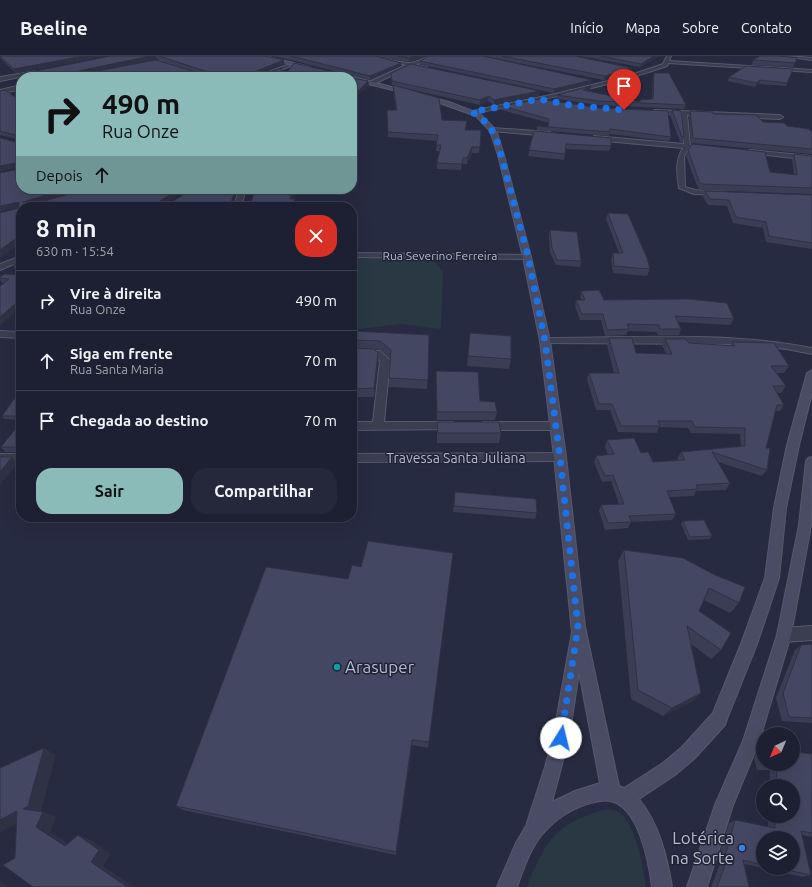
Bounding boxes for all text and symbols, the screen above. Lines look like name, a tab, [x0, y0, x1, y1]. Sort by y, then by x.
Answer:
text: Beeline	[20, 17, 88, 39]
text: Início	[570, 20, 603, 36]
text: Mapa	[625, 20, 660, 36]
text: Sobre	[682, 20, 719, 36]
text: Contato	[741, 20, 792, 36]
pin	[607, 69, 641, 110]
icon: arrive	[613, 75, 635, 97]
icon: right	[36, 88, 88, 140]
text: 490 m	[102, 88, 180, 119]
text: Rua Onze	[102, 121, 179, 141]
icon: ahead	[91, 164, 113, 186]
text: Depois	[36, 167, 83, 184]
text: 8 min	[36, 215, 97, 242]
button: close	[295, 215, 337, 257]
text: 630 m · 15:54	[36, 244, 114, 258]
street label: Rua Severino Ferreira	[383, 249, 497, 262]
text: Vire à direita	[70, 285, 162, 302]
icon: right	[36, 290, 58, 312]
text: 490 m	[295, 292, 337, 309]
text: Rua Onze	[70, 302, 126, 316]
text: Siga em frente	[70, 345, 173, 362]
icon: ahead	[36, 350, 58, 372]
text: 70 m	[304, 352, 337, 369]
text: Rua Santa Maria	[70, 362, 164, 376]
icon: arrive	[36, 410, 58, 432]
text: Chegada ao destino	[70, 412, 209, 429]
text: 70 m	[304, 412, 337, 429]
street label: Travessa Santa Juliana	[386, 450, 526, 466]
button: Sair	[36, 468, 183, 514]
button: Compartilhar	[191, 468, 337, 514]
place label: Arasuper	[345, 657, 415, 676]
marker: Arasuper	[332, 662, 342, 672]
position arrow	[540, 717, 582, 759]
north arrow	[756, 727, 800, 771]
map controls	[756, 727, 800, 875]
button: search	[756, 779, 800, 823]
place label: Lotérica na Sorte	[670, 828, 734, 867]
button: layers	[756, 831, 800, 875]
marker: Lotérica na Sorte	[737, 843, 747, 853]

